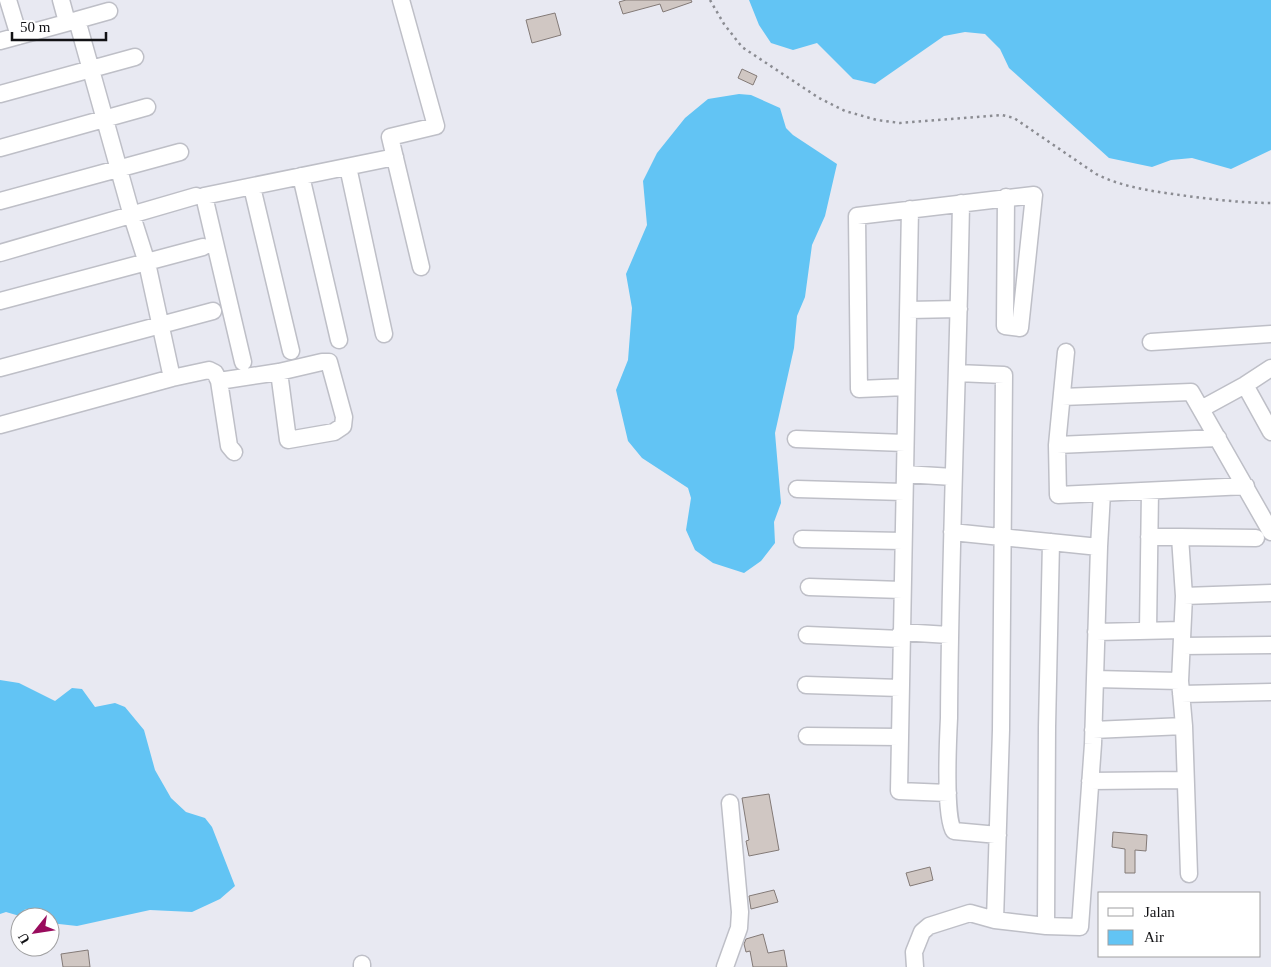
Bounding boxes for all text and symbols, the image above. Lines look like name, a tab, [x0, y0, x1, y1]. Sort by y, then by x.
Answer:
scale bar	[12, 10, 106, 42]
text: 50 m	[20, 19, 51, 35]
legend	[1098, 892, 1261, 957]
text: Jalan	[1144, 904, 1175, 920]
north arrow	[10, 907, 60, 957]
text: Air	[1144, 929, 1164, 945]
text: U	[15, 930, 33, 946]

